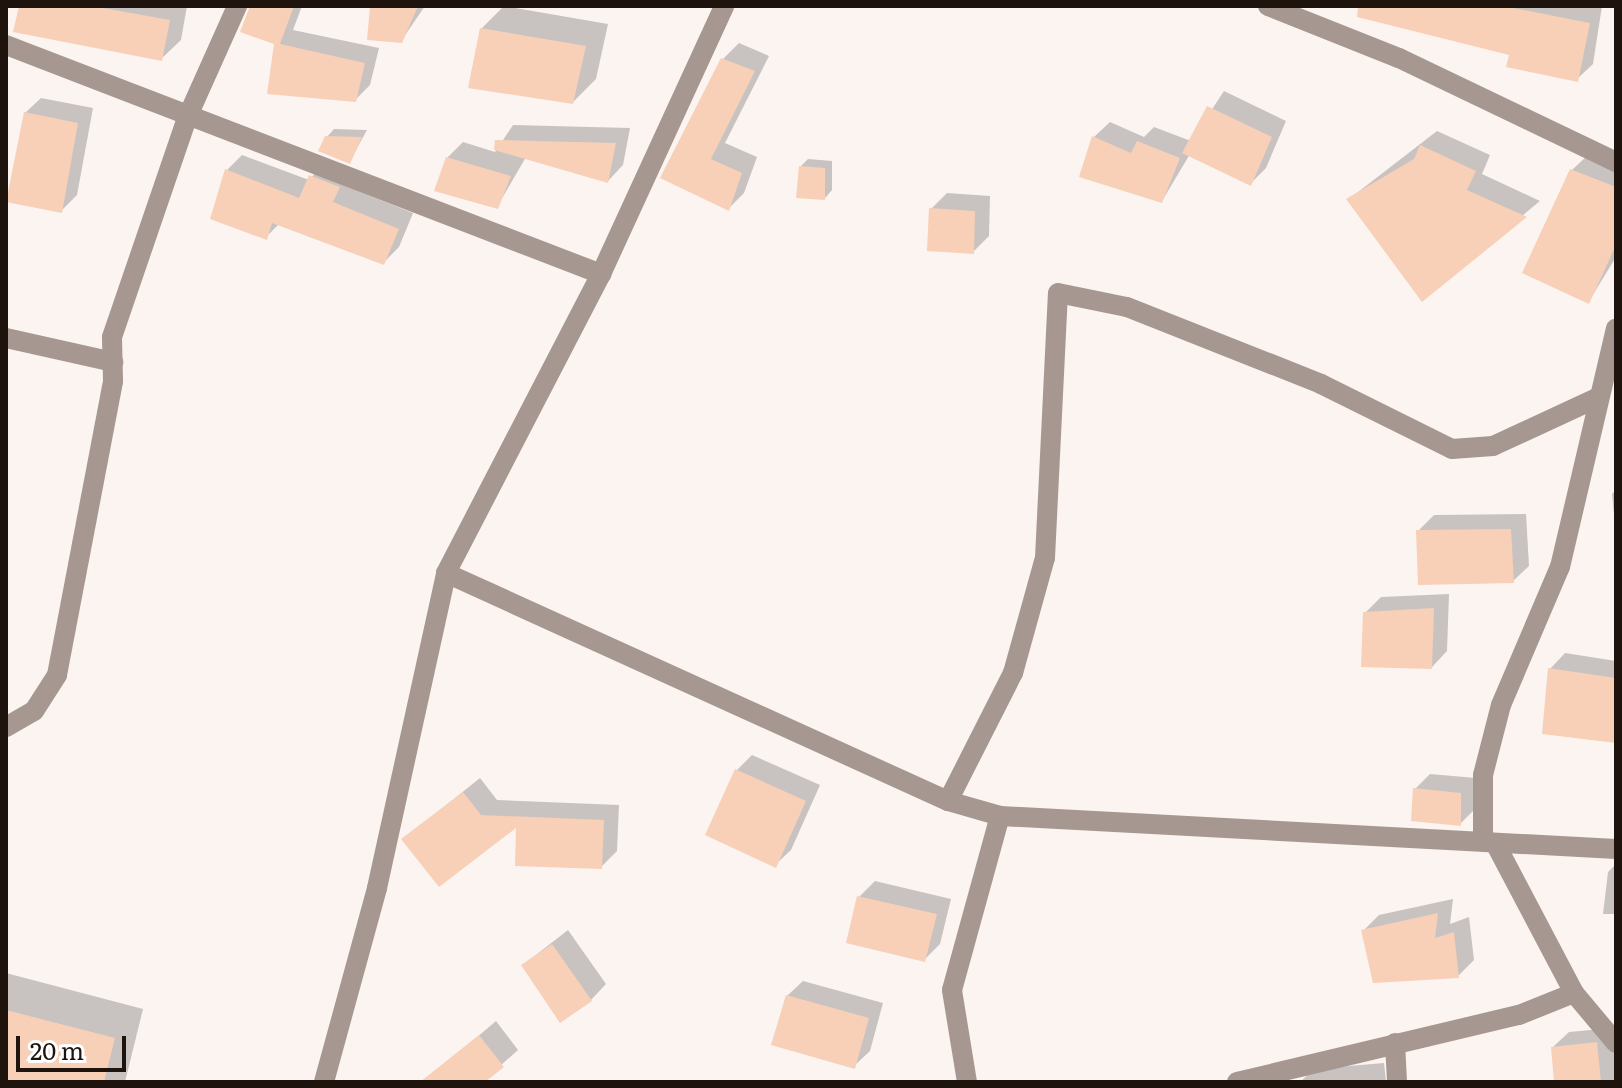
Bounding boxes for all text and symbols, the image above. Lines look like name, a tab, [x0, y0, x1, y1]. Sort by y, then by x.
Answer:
scale bar	[20, 1020, 130, 1070]
text: 20 m	[30, 1032, 84, 1067]

